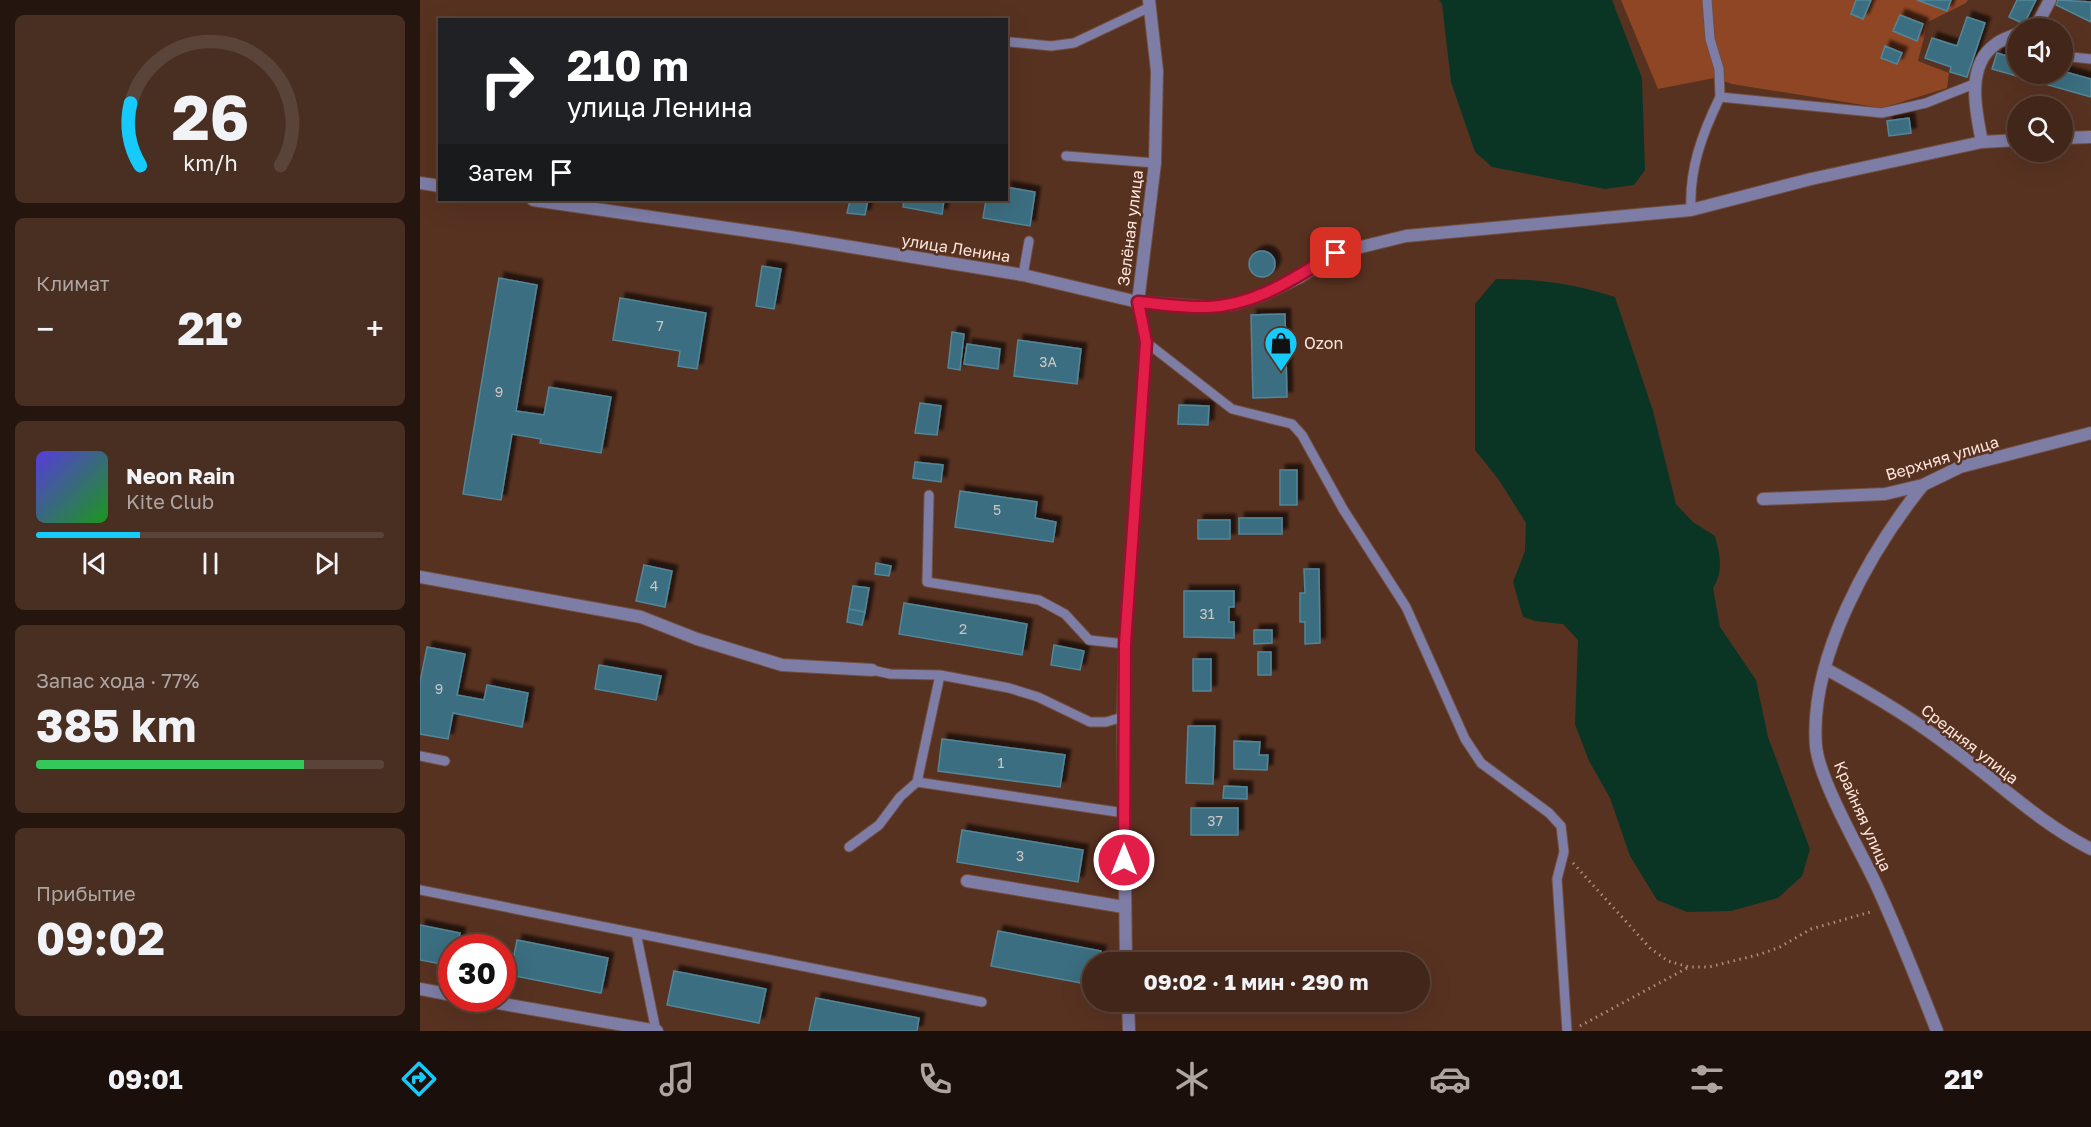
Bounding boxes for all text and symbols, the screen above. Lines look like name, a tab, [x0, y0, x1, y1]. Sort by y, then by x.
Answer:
map controls	[2007, 18, 2073, 162]
button: sound	[2007, 18, 2073, 84]
text: 210 m	[567, 40, 689, 90]
icon: right	[468, 42, 546, 120]
text: 26	[171, 79, 249, 154]
text: улица Ленина	[567, 91, 753, 123]
button: search	[2007, 96, 2073, 162]
text: km/h	[183, 150, 237, 176]
icon: arrive	[545, 156, 578, 189]
text: Затем	[468, 159, 533, 186]
street label: Зелёная улица	[1113, 169, 1147, 287]
pin	[1310, 227, 1361, 278]
street label: улица Ленина	[900, 230, 1012, 266]
icon: arrive	[1319, 236, 1352, 269]
text: Климат	[36, 271, 110, 295]
text: 21°	[177, 301, 243, 355]
text: −	[36, 309, 54, 348]
text: +	[366, 309, 384, 348]
house number: 7	[656, 317, 664, 334]
shop icon: Ozon	[1263, 325, 1299, 372]
place label: Ozon	[1304, 333, 1343, 353]
house number: 3А	[1039, 353, 1057, 370]
house number: 9	[495, 383, 503, 400]
street label: Верхняя улица	[1883, 431, 2001, 485]
text: Neon Rain	[126, 462, 235, 489]
text: Kite Club	[126, 489, 214, 513]
house number: 5	[993, 501, 1001, 518]
icon: previous	[78, 547, 111, 580]
icon: pause	[194, 547, 227, 580]
icon: next	[310, 547, 343, 580]
house number: 4	[650, 577, 658, 594]
house number: 31	[1200, 605, 1215, 622]
house number: 2	[959, 620, 967, 637]
text: Запас хода · 77%	[36, 668, 199, 692]
house number: 9	[435, 680, 443, 697]
text: 385 km	[36, 698, 196, 752]
street label: Средняя улица	[1917, 700, 2023, 788]
house number: 1	[998, 754, 1005, 771]
street label: Крайняя улица	[1830, 758, 1896, 874]
house number: 37	[1207, 812, 1223, 829]
position arrow	[1092, 828, 1156, 892]
house number: 3	[1016, 847, 1024, 864]
text: Прибытие	[36, 881, 136, 905]
text: 09:02	[36, 911, 165, 965]
speed limit sign: 30	[438, 934, 516, 1012]
text: 09:02 · 1 мин · 290 m	[1143, 968, 1369, 995]
icon: directions	[398, 1058, 440, 1100]
icon: music	[656, 1058, 698, 1100]
icon: phone	[914, 1058, 956, 1100]
icon: climate	[1171, 1058, 1213, 1100]
icon: car	[1429, 1058, 1471, 1100]
icon: filters	[1686, 1058, 1728, 1100]
text: 09:01	[108, 1063, 183, 1095]
text: 21°	[1944, 1063, 1983, 1095]

